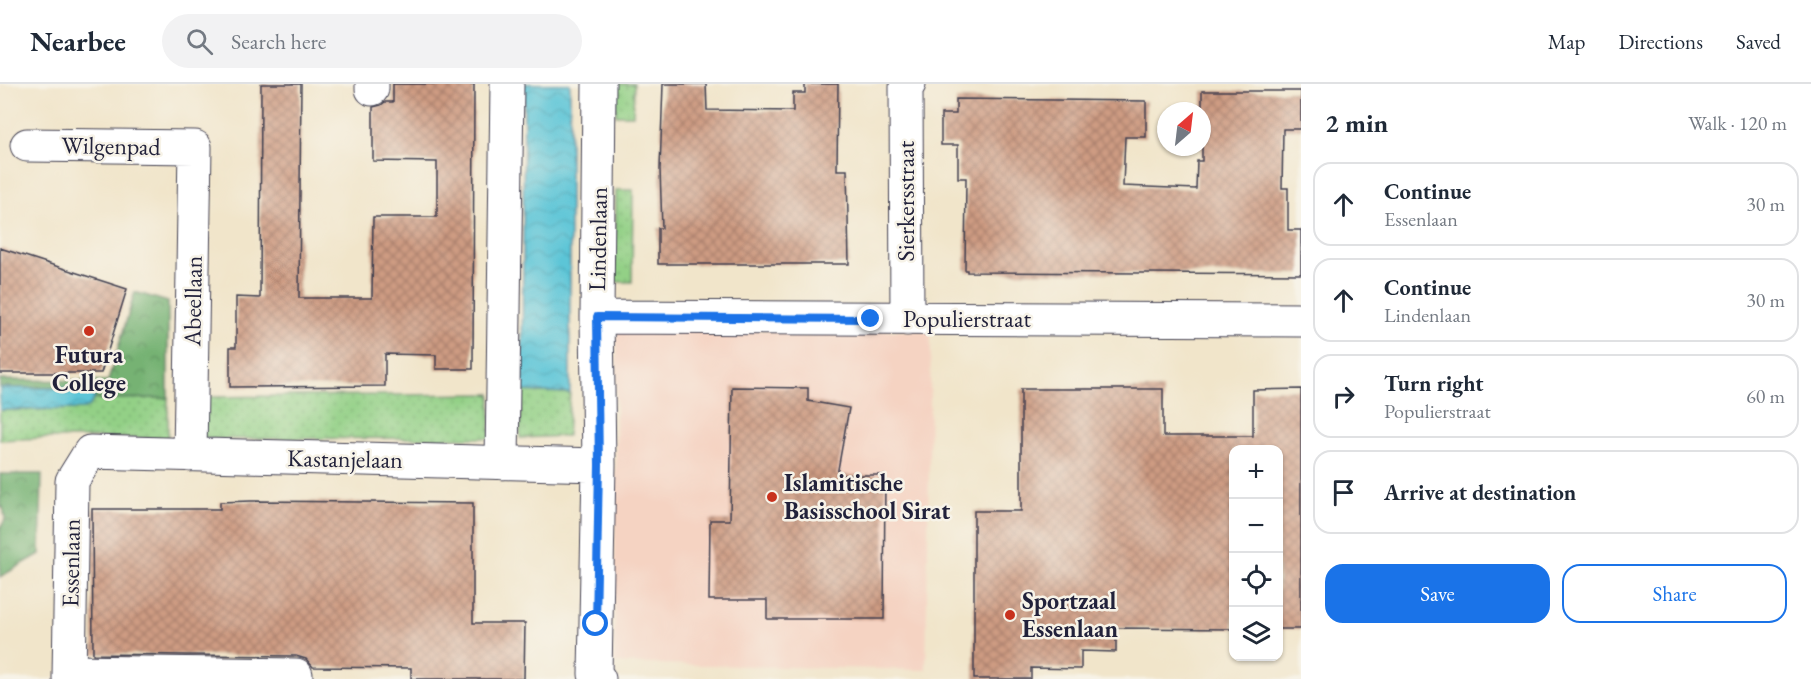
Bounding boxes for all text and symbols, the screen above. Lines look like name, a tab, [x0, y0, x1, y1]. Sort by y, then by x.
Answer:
search box	[162, 14, 582, 68]
text: Nearbee	[30, 23, 126, 59]
icon: search	[183, 25, 216, 58]
text: Search here	[231, 27, 326, 56]
text: Map	[1548, 28, 1585, 55]
text: Directions	[1618, 28, 1703, 55]
text: Saved	[1736, 28, 1781, 55]
north arrow	[1157, 102, 1211, 156]
text: 2 min	[1325, 106, 1388, 140]
text: Walk · 120 m	[1688, 110, 1787, 136]
street label: Wilgenpad	[61, 129, 162, 162]
street label: Sierkersstraat	[890, 140, 921, 261]
text: Continue	[1384, 177, 1471, 206]
street label: Lindenlaan	[581, 186, 614, 291]
icon: ahead	[1327, 188, 1360, 221]
text: 30 m	[1746, 191, 1785, 217]
text: Essenlaan	[1384, 206, 1458, 232]
street label: Abeellaan	[176, 255, 209, 348]
text: Continue	[1384, 273, 1471, 302]
icon: ahead	[1327, 284, 1360, 317]
text: 30 m	[1746, 287, 1785, 313]
text: Lindenlaan	[1384, 302, 1471, 328]
street label: Populierstraat	[903, 303, 1031, 334]
route end	[857, 305, 883, 331]
marker: Futura College	[82, 324, 96, 338]
place label: Futura College	[52, 339, 126, 399]
text: Turn right	[1384, 369, 1483, 398]
icon: right	[1327, 380, 1360, 413]
text: 60 m	[1746, 383, 1785, 409]
text: Populierstraat	[1384, 398, 1491, 424]
street label: Kastanjelaan	[287, 442, 404, 475]
map controls	[1229, 445, 1283, 661]
button: +	[1229, 445, 1283, 499]
place label: Islamitische Basisschool Sirat	[784, 467, 950, 526]
icon: arrive	[1327, 476, 1360, 509]
text: Arrive at destination	[1384, 478, 1576, 507]
marker: Islamitische Basisschool Sirat	[765, 490, 779, 504]
button: −	[1229, 499, 1283, 553]
street label: Essenlaan	[54, 518, 87, 608]
button: locate	[1229, 553, 1283, 607]
button: Save	[1325, 564, 1550, 623]
button: Share	[1562, 564, 1787, 623]
place label: Sportzaal Essenlaan	[1022, 585, 1119, 644]
button: layers	[1229, 607, 1283, 661]
marker: Sportzaal Essenlaan	[1003, 608, 1017, 622]
route start	[582, 610, 608, 636]

